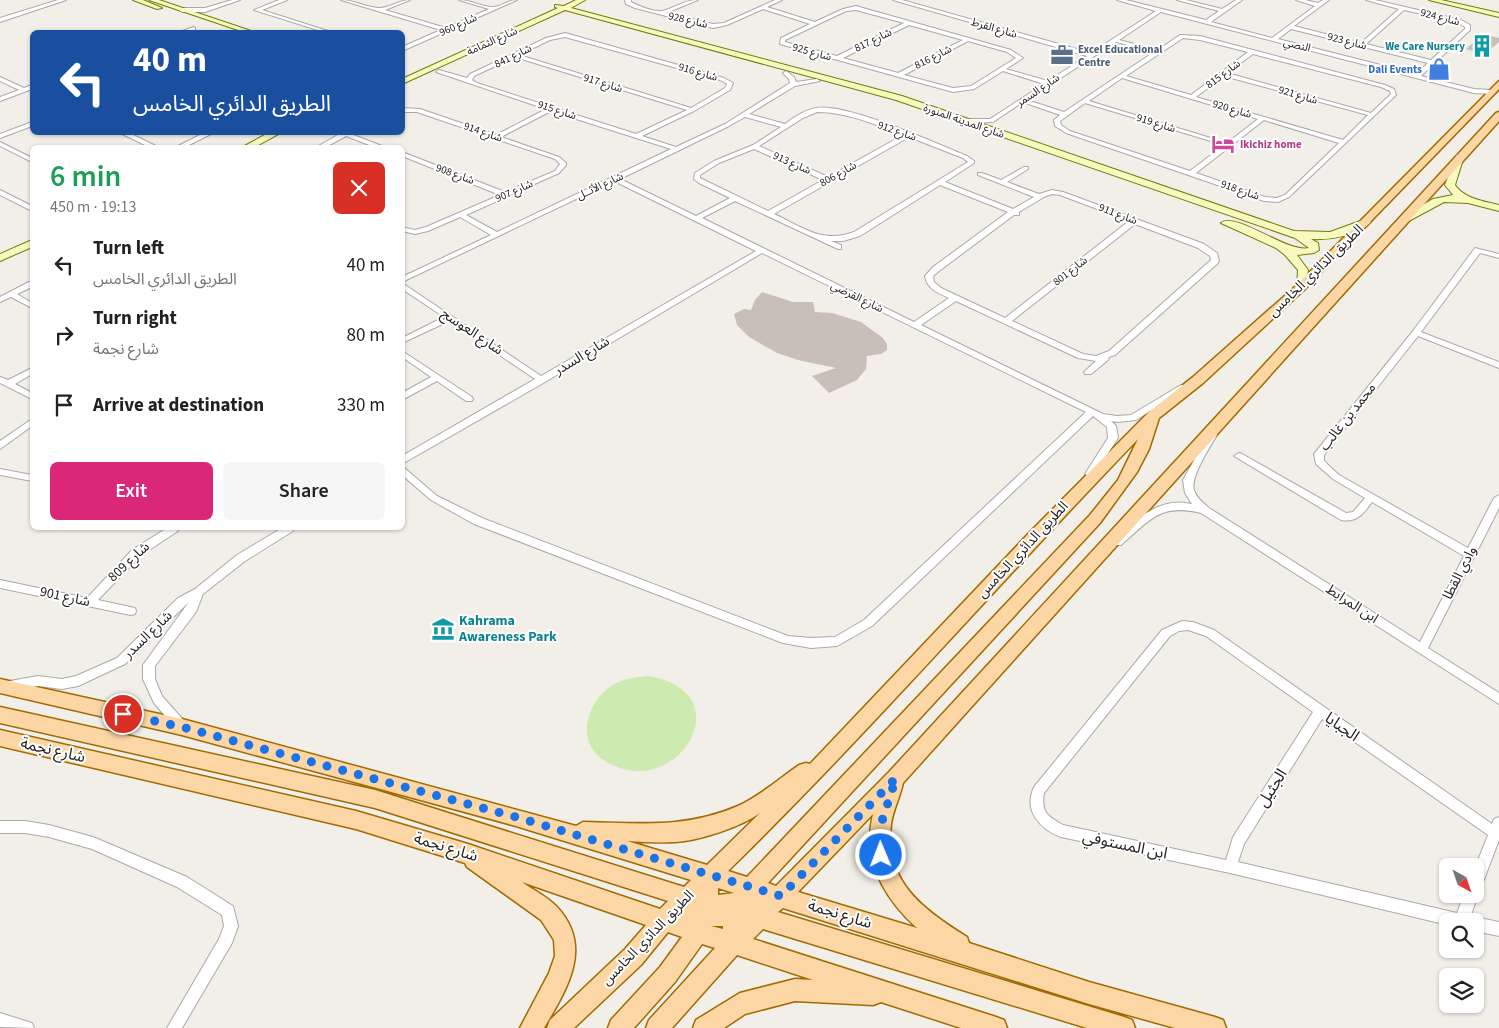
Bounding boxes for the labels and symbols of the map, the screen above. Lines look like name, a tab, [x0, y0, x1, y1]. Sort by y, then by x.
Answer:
street label: شارع 924	[1419, 5, 1462, 29]
street label: شارع 928	[667, 8, 710, 32]
street label: شارع 960	[437, 10, 480, 40]
street label: شارع القرط	[969, 14, 1019, 42]
street label: شارع الثمامة	[464, 23, 520, 59]
street label: شارع 817	[852, 24, 895, 56]
street label: شارع 923	[1326, 29, 1369, 53]
building icon: We Care Nursery	[1469, 33, 1495, 59]
street label: النصي	[1281, 34, 1312, 57]
place label: We Care Nursery	[1385, 39, 1465, 54]
street label: شارع 841	[492, 40, 535, 72]
street label: شارع 925	[791, 40, 834, 65]
street label: شارع 816	[912, 41, 955, 73]
office icon: Excel Educational Centre	[1049, 42, 1075, 68]
place label: Excel Educational Centre	[1078, 42, 1163, 70]
street label: شارع 815	[1202, 56, 1244, 92]
shop icon: Dali Events	[1426, 56, 1452, 82]
street label: شارع 916	[677, 59, 720, 85]
place label: Dali Events	[1368, 62, 1422, 77]
street label: شارع 917	[582, 70, 625, 96]
street label: شارع السمر	[1013, 70, 1063, 111]
street label: شارع 921	[1277, 82, 1320, 108]
street label: شارع 920	[1211, 96, 1254, 122]
street label: شارع 915	[536, 97, 579, 123]
street label: شارع المدينة المنورة	[921, 100, 1007, 142]
street label: شارع 919	[1135, 110, 1178, 136]
street label: شارع 912	[876, 117, 919, 145]
street label: شارع 914	[462, 118, 505, 146]
hotel icon: Ikichiz home	[1210, 131, 1236, 157]
place label: Ikichiz home	[1240, 137, 1302, 152]
street label: شارع 913	[771, 148, 814, 178]
street label: شارع 806	[817, 158, 859, 190]
street label: شارع 908	[434, 160, 477, 188]
street label: شارع الأثــل	[574, 168, 626, 203]
street label: شارع 907	[493, 176, 536, 206]
street label: شارع 918	[1219, 176, 1262, 204]
street label: شارع 911	[1097, 200, 1140, 228]
street label: الطريق الدائري الخامس	[1264, 220, 1368, 322]
street label: شارع 801	[1050, 253, 1091, 289]
street label: شارع القرضي	[828, 278, 886, 318]
street label: شارع العوسج	[437, 304, 507, 360]
street label: شارع السدر	[550, 332, 614, 381]
street label: محمد بن غالب	[1315, 379, 1381, 455]
street label: الطريق الدائري الخامس	[973, 497, 1073, 603]
street label: شارع 809	[104, 537, 154, 587]
street label: وادي القطا	[1438, 543, 1482, 603]
street label: ابن المرابط	[1322, 580, 1382, 628]
street label: شارع 901	[38, 582, 92, 612]
street label: شارع السدر	[118, 606, 177, 664]
place label: Kahrama Awareness Park	[458, 611, 557, 647]
museum icon: Kahrama Awareness Park	[430, 616, 456, 642]
pin	[102, 693, 144, 735]
street label: الجبايا	[1320, 707, 1364, 747]
street label: شارع نجمة	[18, 732, 88, 769]
street label: الجثيل	[1252, 764, 1292, 812]
street label: ابن المستوفي	[1080, 825, 1169, 865]
street label: شارع نجمة	[411, 827, 481, 868]
position arrow	[854, 828, 906, 880]
north arrow	[1439, 858, 1484, 902]
street label: الطريق الدائري الخامس	[597, 886, 699, 990]
street label: شارع نجمة	[805, 894, 875, 935]

